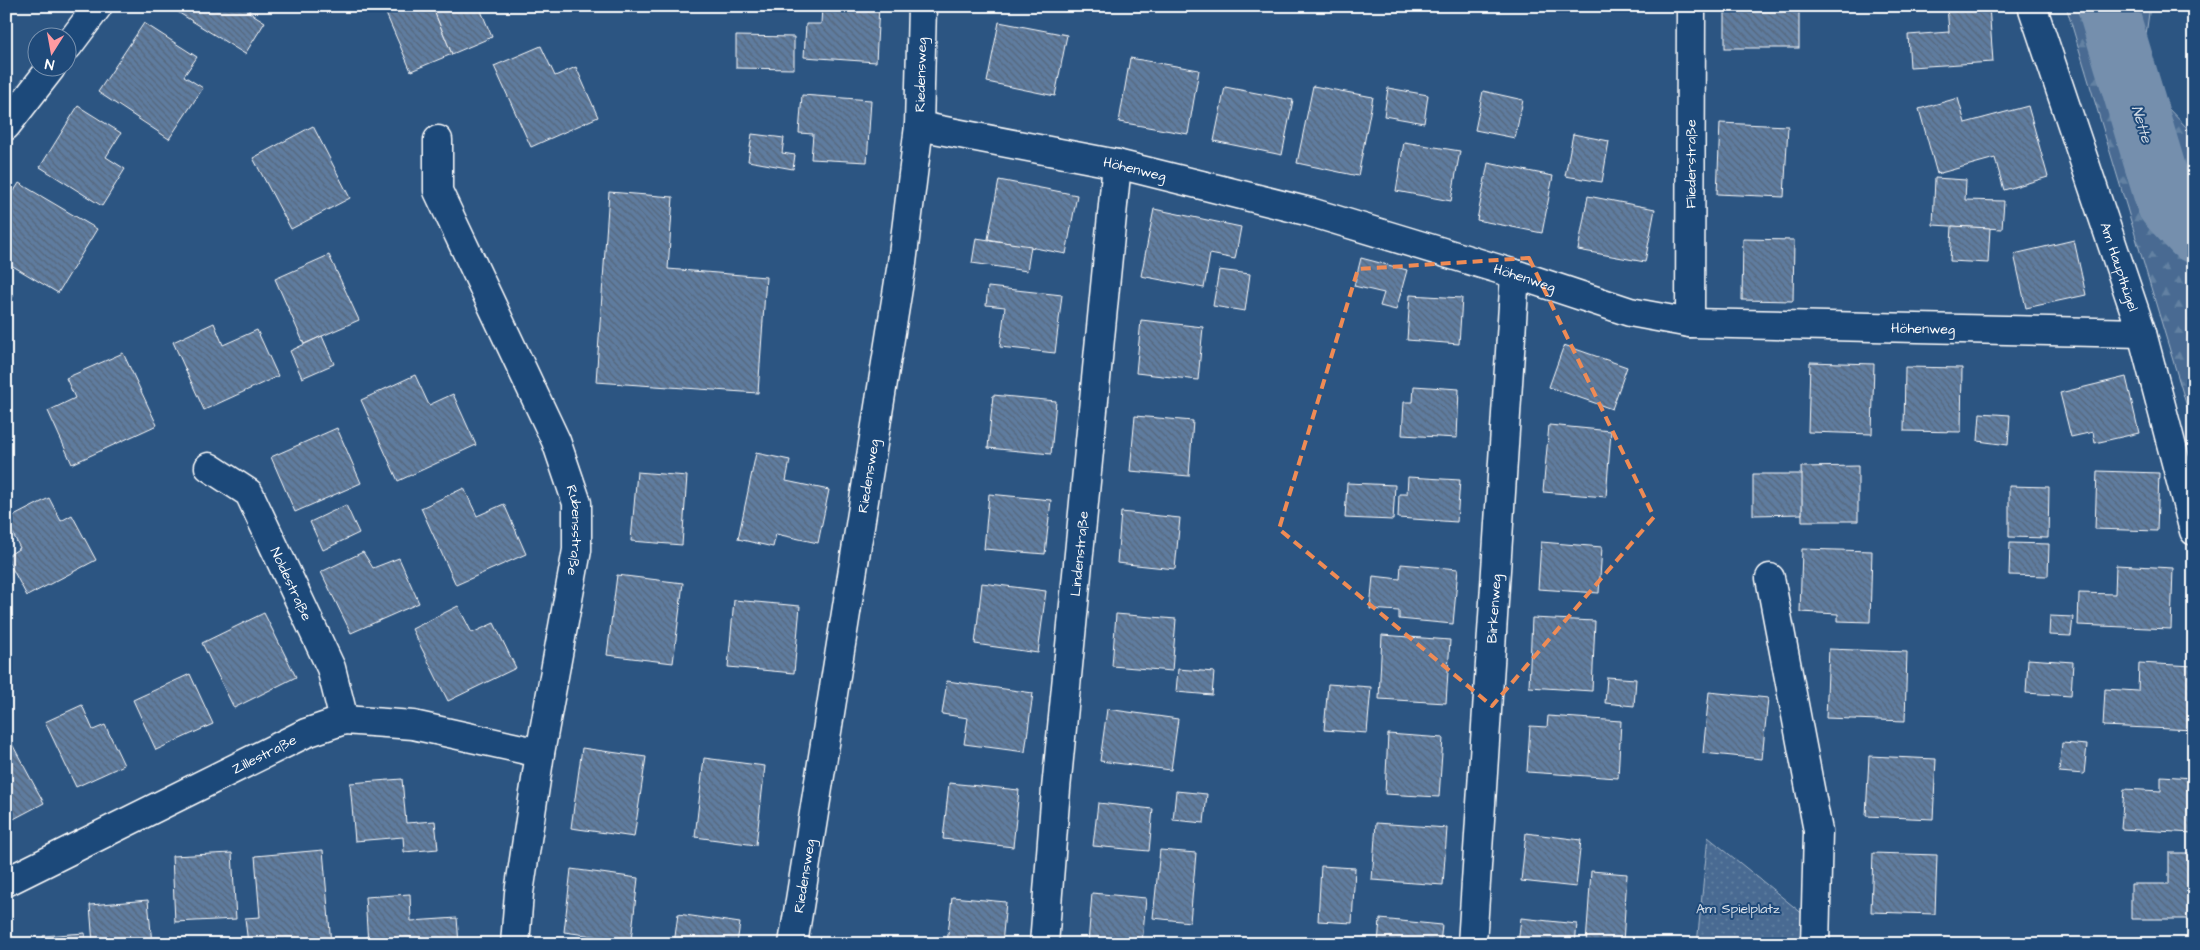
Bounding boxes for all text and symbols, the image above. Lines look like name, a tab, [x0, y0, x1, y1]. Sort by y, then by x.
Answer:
north arrow	[28, 28, 78, 78]
street label: Riedensweg	[910, 37, 932, 112]
text: N	[43, 53, 56, 74]
water label: Nette	[2126, 103, 2157, 146]
street label: Fliederstraße	[1681, 119, 1702, 209]
street label: Höhenweg	[1102, 153, 1168, 187]
street label: Am Haupthügel	[2094, 220, 2143, 314]
street label: Höhenweg	[1491, 259, 1558, 298]
street label: Höhenweg	[1891, 318, 1955, 340]
street label: Riedensweg	[853, 438, 885, 515]
street label: Rubensstraße	[561, 482, 586, 578]
street label: Lindenstraße	[1066, 510, 1094, 597]
street label: Noldestraße	[265, 544, 317, 625]
street label: Birkenweg	[1482, 574, 1507, 644]
street label: Zillestraße	[229, 730, 301, 779]
street label: Riedensweg	[789, 838, 821, 914]
park label: Am Spielplatz	[1696, 899, 1780, 919]

